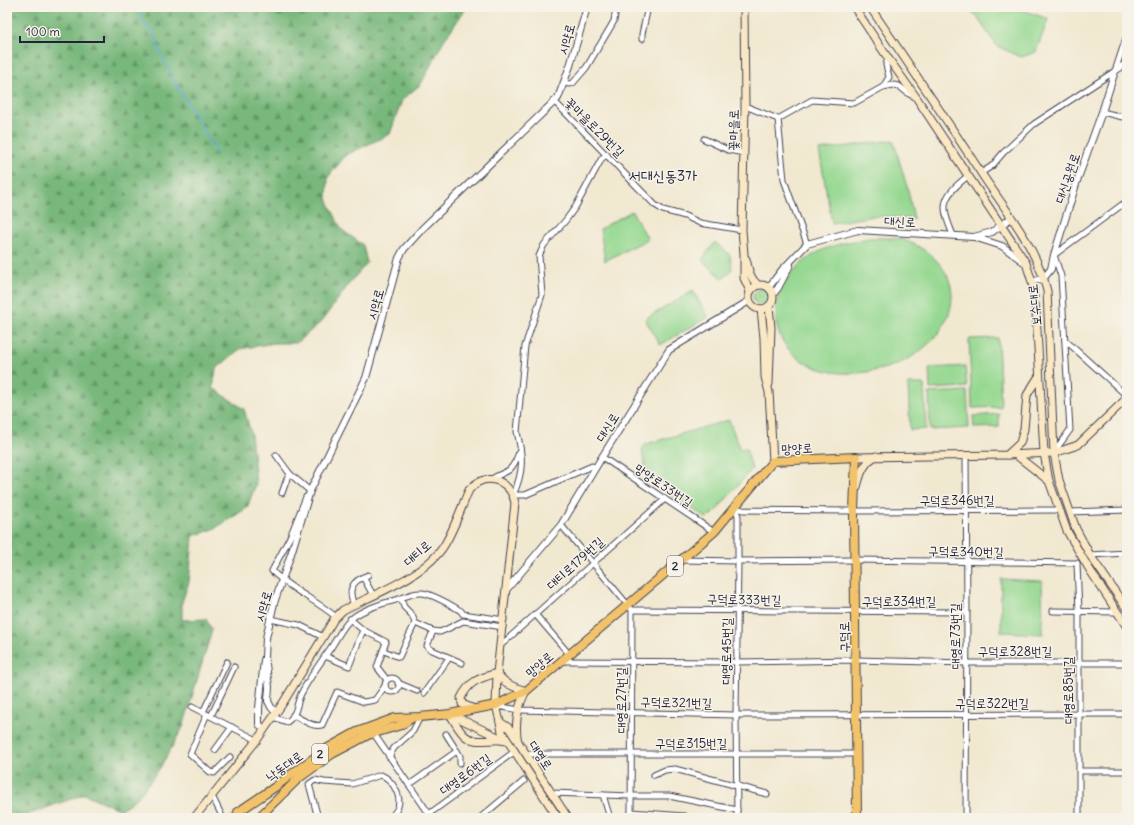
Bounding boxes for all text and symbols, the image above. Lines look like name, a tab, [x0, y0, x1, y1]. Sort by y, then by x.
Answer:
scale bar	[20, 18, 104, 44]
street label: 시약로	[554, 22, 579, 56]
text: 100 m	[26, 24, 60, 39]
street label: 꽃마을로29번길	[561, 94, 628, 161]
street label: 꽃마을로	[725, 109, 742, 151]
street label: 대신공원로	[1051, 151, 1084, 206]
district label: 서대신동3가	[629, 166, 697, 185]
street label: 대신로	[884, 212, 916, 231]
street label: 보수대로	[1024, 283, 1045, 327]
street label: 시약로	[363, 287, 388, 321]
street label: 대신로	[592, 409, 623, 445]
street label: 망양로	[781, 439, 813, 458]
street label: 망양로33번길	[631, 460, 696, 511]
street label: 구덕로346번길	[920, 492, 994, 509]
street label: 대티로179번길	[543, 533, 608, 594]
street label: 대티로	[400, 537, 435, 570]
street label: 구덕로340번길	[928, 542, 1004, 561]
road number: 2	[667, 556, 683, 576]
street label: 시약로	[251, 589, 276, 624]
street label: 구덕로333번길	[707, 590, 781, 609]
street label: 구덕로334번길	[862, 593, 936, 610]
street label: 대영로73번길	[947, 603, 964, 669]
street label: 대영로45번길	[717, 617, 736, 685]
street label: 구덕로	[836, 621, 853, 653]
street label: 구덕로328번길	[978, 643, 1052, 660]
street label: 망양로	[522, 648, 557, 681]
street label: 대영로85번길	[1060, 656, 1077, 724]
street label: 대영로27번길	[613, 667, 630, 733]
street label: 구덕로321번길	[640, 693, 712, 712]
street label: 구덕로322번길	[955, 695, 1029, 712]
street label: 구덕로315번길	[655, 735, 727, 752]
street label: 대영로	[525, 738, 556, 773]
road number: 2	[312, 744, 328, 764]
street label: 낙동대로	[262, 747, 306, 786]
street label: 대영로6번길	[436, 750, 494, 799]

